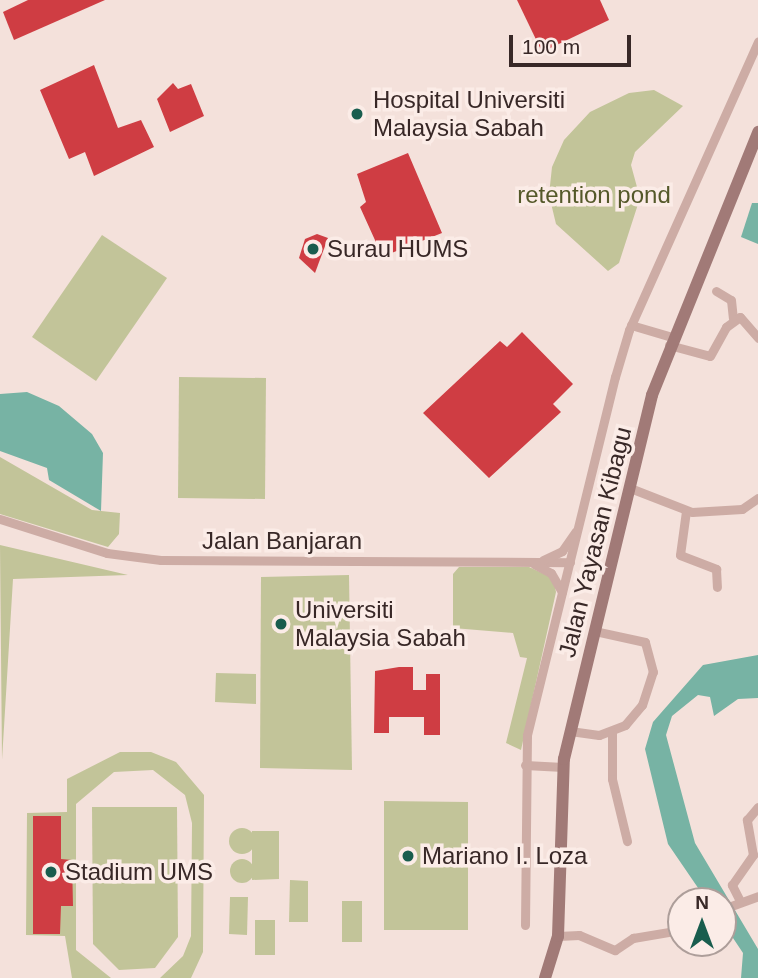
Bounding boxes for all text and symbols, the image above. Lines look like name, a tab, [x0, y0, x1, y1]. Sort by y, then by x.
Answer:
scale bar	[513, 21, 636, 65]
text: 100 m	[522, 35, 580, 58]
place label: Hospital Universiti Malaysia Sabah	[373, 86, 565, 142]
marker: Hospital Universiti Malaysia Sabah	[347, 104, 367, 124]
park label: retention pond	[517, 181, 671, 209]
place label: Surau HUMS	[327, 235, 468, 263]
marker: Surau HUMS	[305, 241, 321, 257]
street label: Jalan Yayasan Kibagu	[552, 424, 638, 660]
street label: Jalan Banjaran	[202, 527, 362, 555]
place label: Universiti Malaysia Sabah	[295, 596, 466, 652]
marker: Universiti Malaysia Sabah	[273, 616, 289, 632]
place label: Mariano I. Loza	[422, 842, 587, 870]
marker: Mariano I. Loza	[400, 848, 416, 864]
place label: Stadium UMS	[65, 858, 213, 886]
marker: Stadium UMS	[43, 864, 59, 880]
north arrow	[667, 887, 737, 957]
text: N	[695, 892, 709, 913]

